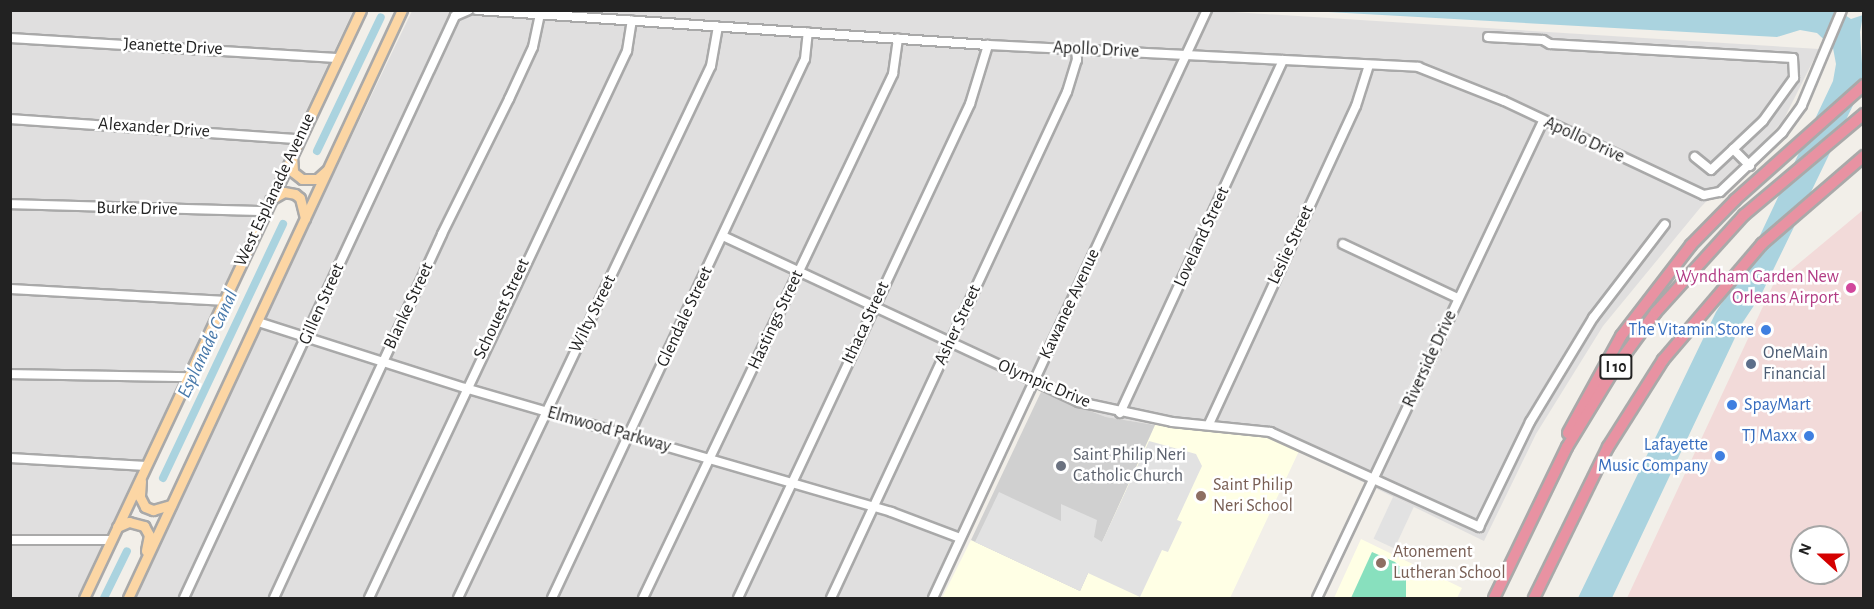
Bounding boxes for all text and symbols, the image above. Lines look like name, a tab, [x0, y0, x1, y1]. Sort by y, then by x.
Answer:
street label: Jeanette Drive	[123, 34, 223, 60]
street label: Apollo Drive	[1052, 37, 1140, 63]
street label: West Esplanade Avenue	[230, 110, 320, 270]
street label: Apollo Drive	[1540, 112, 1628, 168]
street label: Alexander Drive	[97, 113, 211, 143]
street label: Loveland Street	[1169, 183, 1235, 291]
street label: Burke Drive	[96, 197, 178, 221]
street label: Leslie Street	[1263, 202, 1319, 288]
street label: Kawanee Avenue	[1035, 245, 1105, 363]
street label: Schouest Street	[469, 255, 535, 363]
street label: Blanke Street	[380, 259, 438, 353]
street label: Gillen Street	[294, 260, 350, 348]
street label: Glendale Street	[652, 263, 718, 371]
street label: Hastings Street	[744, 267, 808, 373]
place label: Wyndham Garden New Orleans Airport	[1675, 267, 1839, 310]
street label: Wilty Street	[565, 272, 621, 356]
street label: Ithaca Street	[838, 278, 894, 368]
marker: Wyndham Garden New Orleans Airport	[1844, 281, 1858, 295]
street label: Asher Street	[930, 282, 986, 368]
water label: Esplanade Canal	[172, 286, 244, 402]
street label: Riverside Drive	[1398, 307, 1462, 411]
place label: The Vitamin Store	[1629, 319, 1754, 341]
marker: The Vitamin Store	[1759, 323, 1773, 337]
place label: OneMain Financial	[1763, 343, 1828, 386]
road number: I 10	[1598, 354, 1634, 380]
street label: Olympic Drive	[994, 355, 1094, 413]
marker: OneMain Financial	[1744, 357, 1758, 371]
place label: SpayMart	[1744, 394, 1811, 416]
marker: SpayMart	[1725, 398, 1739, 412]
street label: Elmwood Parkway	[545, 402, 673, 458]
place label: TJ Maxx	[1742, 425, 1797, 447]
marker: TJ Maxx	[1802, 429, 1816, 443]
place label: Lafayette Music Company	[1598, 435, 1708, 478]
place label: Saint Philip Neri Catholic Church	[1073, 445, 1186, 488]
marker: Lafayette Music Company	[1713, 449, 1727, 463]
marker: Saint Philip Neri Catholic Church	[1054, 459, 1068, 473]
place label: Saint Philip Neri School	[1213, 475, 1293, 518]
marker: Saint Philip Neri School	[1194, 489, 1208, 503]
north arrow	[1790, 525, 1850, 585]
text: N	[1796, 541, 1815, 557]
place label: Atonement Lutheran School	[1393, 542, 1506, 584]
marker: Atonement Lutheran School	[1374, 556, 1388, 570]

